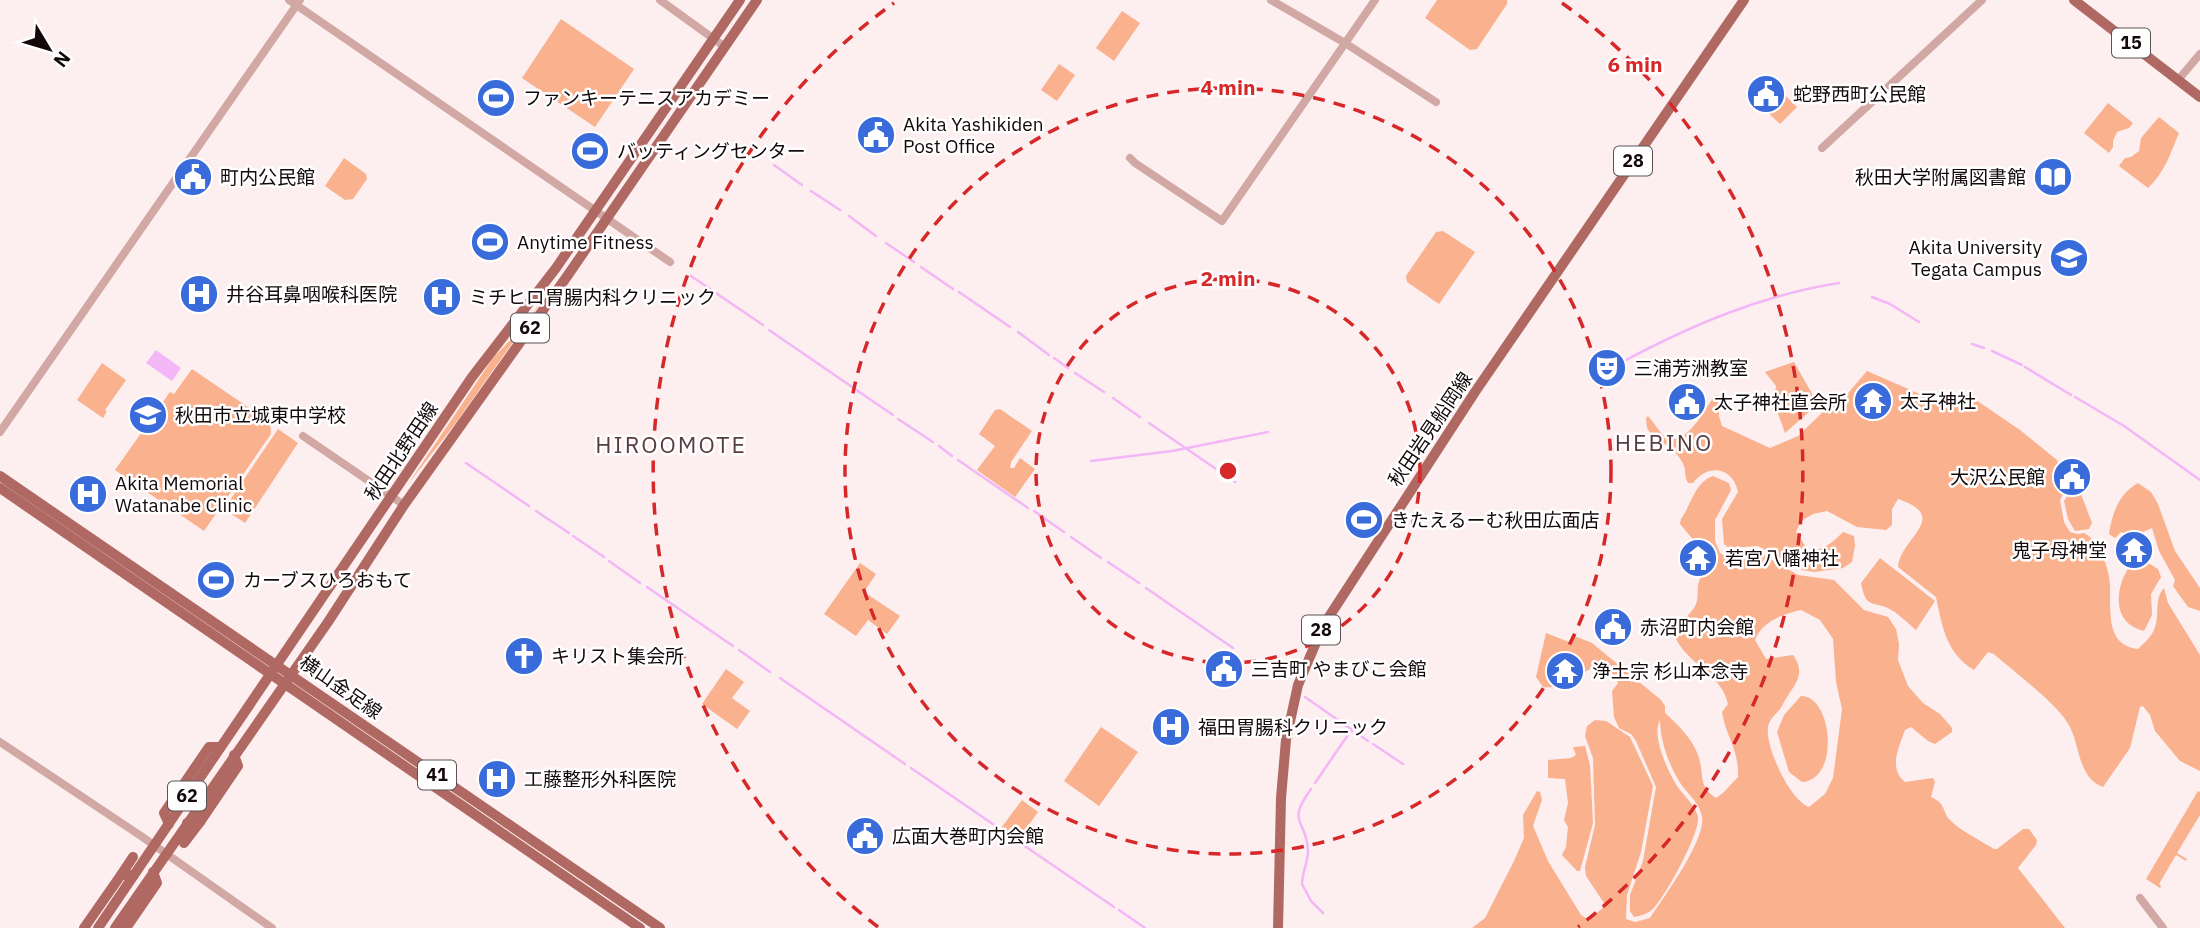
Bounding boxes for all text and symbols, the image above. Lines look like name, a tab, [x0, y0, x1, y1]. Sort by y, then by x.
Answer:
north arrow	[14, 14, 84, 84]
road number: 15	[2112, 28, 2150, 58]
text: N	[49, 47, 76, 72]
text: 6 min	[1608, 50, 1662, 78]
text: 4 min	[1201, 73, 1255, 101]
public building icon: 蛇野西町公民館	[1745, 73, 1787, 115]
sports icon: ファンキーテニスアカデミー	[475, 77, 517, 119]
place label: 蛇野西町公民館	[1793, 82, 1926, 106]
place label: ファンキーテニスアカデミー	[523, 86, 770, 110]
place label: Akita Yashikiden Post Office	[903, 112, 1044, 158]
public building icon: Akita Yashikiden Post Office	[855, 114, 897, 156]
sports icon: バッティングセンター	[569, 130, 611, 172]
place label: バッティングセンター	[617, 139, 806, 163]
road number: 28	[1614, 146, 1652, 176]
public building icon: 町内公民館	[172, 156, 214, 198]
library icon: 秋田大学附属図書館	[2032, 156, 2074, 198]
place label: 町内公民館	[220, 165, 315, 189]
place label: 秋田大学附属図書館	[1855, 165, 2026, 189]
sports icon: Anytime Fitness	[469, 221, 511, 263]
place label: Anytime Fitness	[517, 230, 654, 254]
place label: Akita University Tegata Campus	[1909, 235, 2043, 281]
school or university icon: Akita University Tegata Campus	[2048, 237, 2090, 279]
text: 2 min	[1201, 264, 1255, 292]
hospital icon: 井谷耳鼻咽喉科医院	[178, 273, 220, 315]
hospital icon: ミチヒロ胃腸内科クリニック	[421, 276, 463, 318]
place label: 井谷耳鼻咽喉科医院	[226, 282, 397, 306]
place label: ミチヒロ胃腸内科クリニック	[469, 285, 716, 309]
road number: 62	[511, 314, 549, 342]
theatre icon: 三浦芳洲教室	[1586, 347, 1628, 389]
place label: 三浦芳洲教室	[1634, 356, 1748, 380]
street label: 秋田岩見船岡線	[1383, 367, 1477, 491]
temple icon: 太子神社	[1852, 380, 1894, 422]
public building icon: 太子神社直会所	[1666, 381, 1708, 423]
place label: 太子神社	[1900, 389, 1976, 413]
place label: 太子神社直会所	[1714, 390, 1847, 414]
school or university icon: 秋田市立城東中学校	[127, 394, 169, 436]
street label: 秋田北野田線	[359, 397, 443, 505]
place label: 秋田市立城東中学校	[175, 403, 346, 427]
district label: HEBINO	[1615, 427, 1713, 457]
district label: HIROOMOTE	[595, 429, 747, 459]
public building icon: 大沢公民館	[2051, 456, 2093, 498]
centre of rings	[1216, 459, 1240, 483]
place label: 大沢公民館	[1950, 465, 2045, 489]
place label: Akita Memorial Watanabe Clinic	[115, 471, 253, 517]
hospital icon: Akita Memorial Watanabe Clinic	[67, 473, 109, 515]
sports icon: きたえるーむ秋田広面店	[1343, 499, 1385, 541]
place label: きたえるーむ秋田広面店	[1391, 508, 1599, 532]
temple icon: 鬼子母神堂	[2113, 529, 2155, 571]
temple icon: 若宮八幡神社	[1677, 537, 1719, 579]
place label: 鬼子母神堂	[2012, 538, 2107, 562]
place label: 若宮八幡神社	[1725, 546, 1839, 570]
sports icon: カーブスひろおもて	[195, 559, 237, 601]
place label: カーブスひろおもて	[243, 568, 412, 592]
public building icon: 赤沼町内会館	[1592, 606, 1634, 648]
place label: 赤沼町内会館	[1640, 615, 1754, 639]
road number: 28	[1302, 616, 1340, 644]
church icon: キリスト集会所	[503, 635, 545, 677]
place label: キリスト集会所	[551, 644, 684, 668]
public building icon: 三吉町 やまびこ会館	[1203, 648, 1245, 690]
street label: 横山金足線	[295, 650, 387, 724]
temple icon: 浄土宗 杉山本念寺	[1544, 650, 1586, 692]
place label: 三吉町 やまびこ会館	[1251, 657, 1427, 681]
place label: 浄土宗 杉山本念寺	[1592, 659, 1749, 683]
hospital icon: 福田胃腸科クリニック	[1150, 706, 1192, 748]
place label: 福田胃腸科クリニック	[1198, 715, 1388, 739]
hospital icon: 工藤整形外科医院	[476, 758, 518, 800]
road number: 41	[418, 760, 456, 790]
place label: 工藤整形外科医院	[524, 767, 676, 791]
road number: 62	[168, 782, 206, 810]
public building icon: 広面大巻町内会館	[844, 815, 886, 857]
place label: 広面大巻町内会館	[892, 824, 1044, 848]

